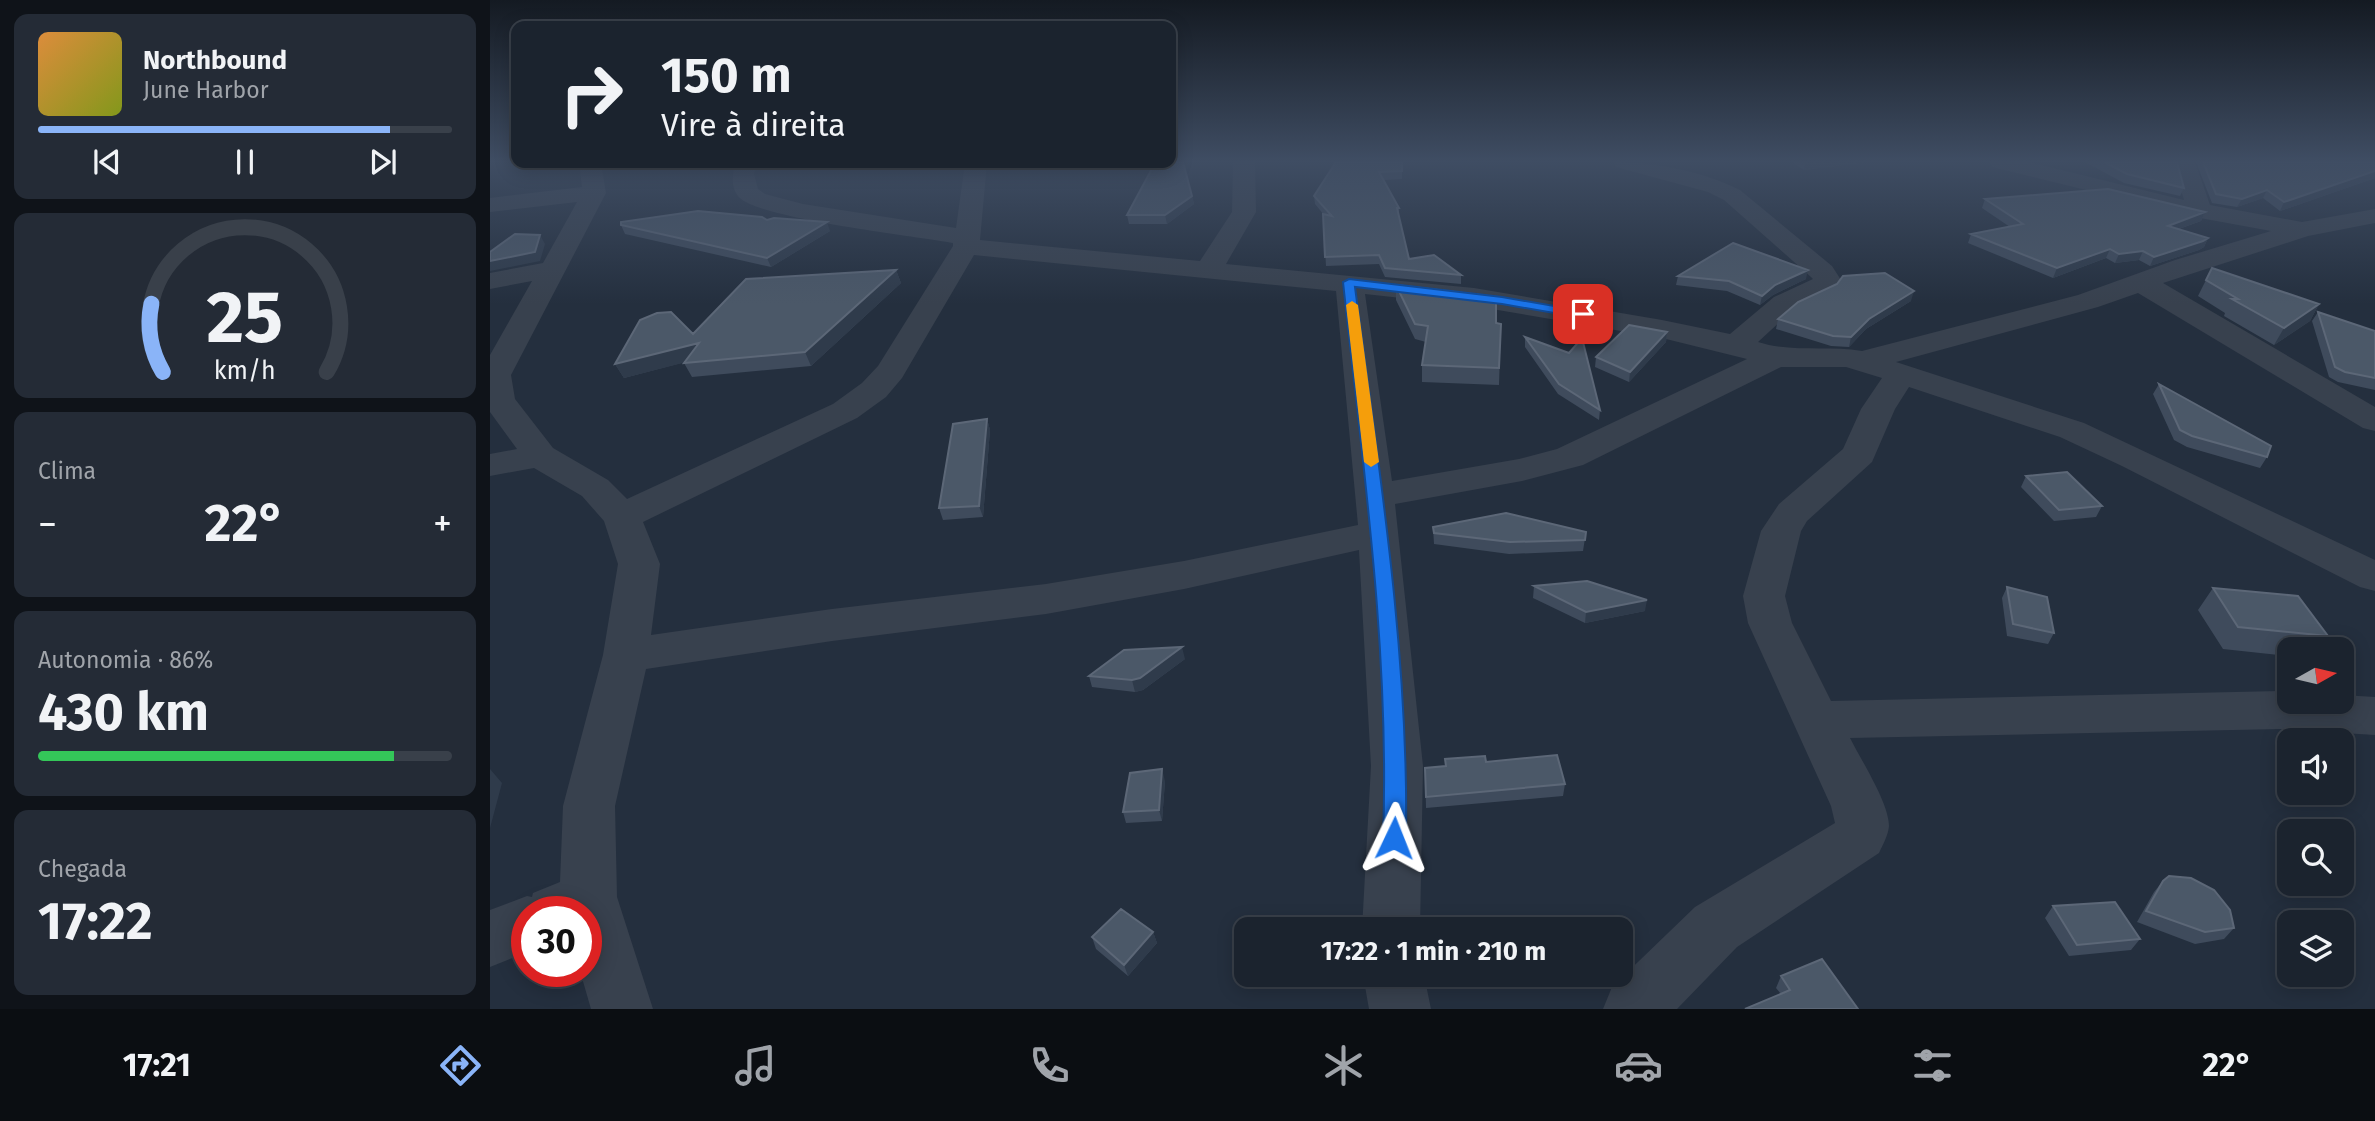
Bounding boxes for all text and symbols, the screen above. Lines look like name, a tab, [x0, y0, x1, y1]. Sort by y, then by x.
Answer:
text: Northbound	[143, 45, 287, 76]
text: 150 m	[661, 46, 792, 105]
icon: right	[546, 49, 637, 140]
text: June Harbor	[143, 76, 269, 104]
text: Vire à direita	[661, 106, 846, 144]
icon: previous	[88, 143, 126, 181]
icon: pause	[226, 143, 264, 181]
icon: next	[364, 143, 402, 181]
text: 25	[207, 274, 283, 361]
pin	[1553, 284, 1613, 344]
icon: arrive	[1564, 295, 1602, 333]
text: km/h	[214, 355, 276, 385]
text: Clima	[38, 457, 96, 485]
text: 22°	[205, 492, 285, 555]
text: −	[38, 501, 57, 547]
text: +	[433, 501, 452, 547]
north arrow	[2277, 637, 2354, 714]
map controls	[2277, 637, 2354, 987]
text: Autonomia · 86%	[38, 646, 213, 674]
text: 430 km	[38, 681, 209, 744]
button: sound	[2277, 728, 2354, 805]
position arrow	[1357, 801, 1431, 875]
button: search	[2277, 819, 2354, 896]
text: Chegada	[38, 855, 127, 883]
text: 17:22	[38, 890, 153, 953]
speed limit sign: 30	[511, 896, 602, 987]
button: layers	[2277, 910, 2354, 987]
text: 17:22 · 1 min · 210 m	[1321, 936, 1546, 967]
icon: directions	[436, 1041, 485, 1090]
icon: music	[731, 1041, 780, 1090]
icon: phone	[1025, 1041, 1074, 1090]
icon: climate	[1319, 1041, 1368, 1090]
icon: car	[1614, 1041, 1663, 1090]
icon: filters	[1908, 1041, 1957, 1090]
text: 17:21	[123, 1046, 191, 1084]
text: 22°	[2203, 1046, 2252, 1084]

